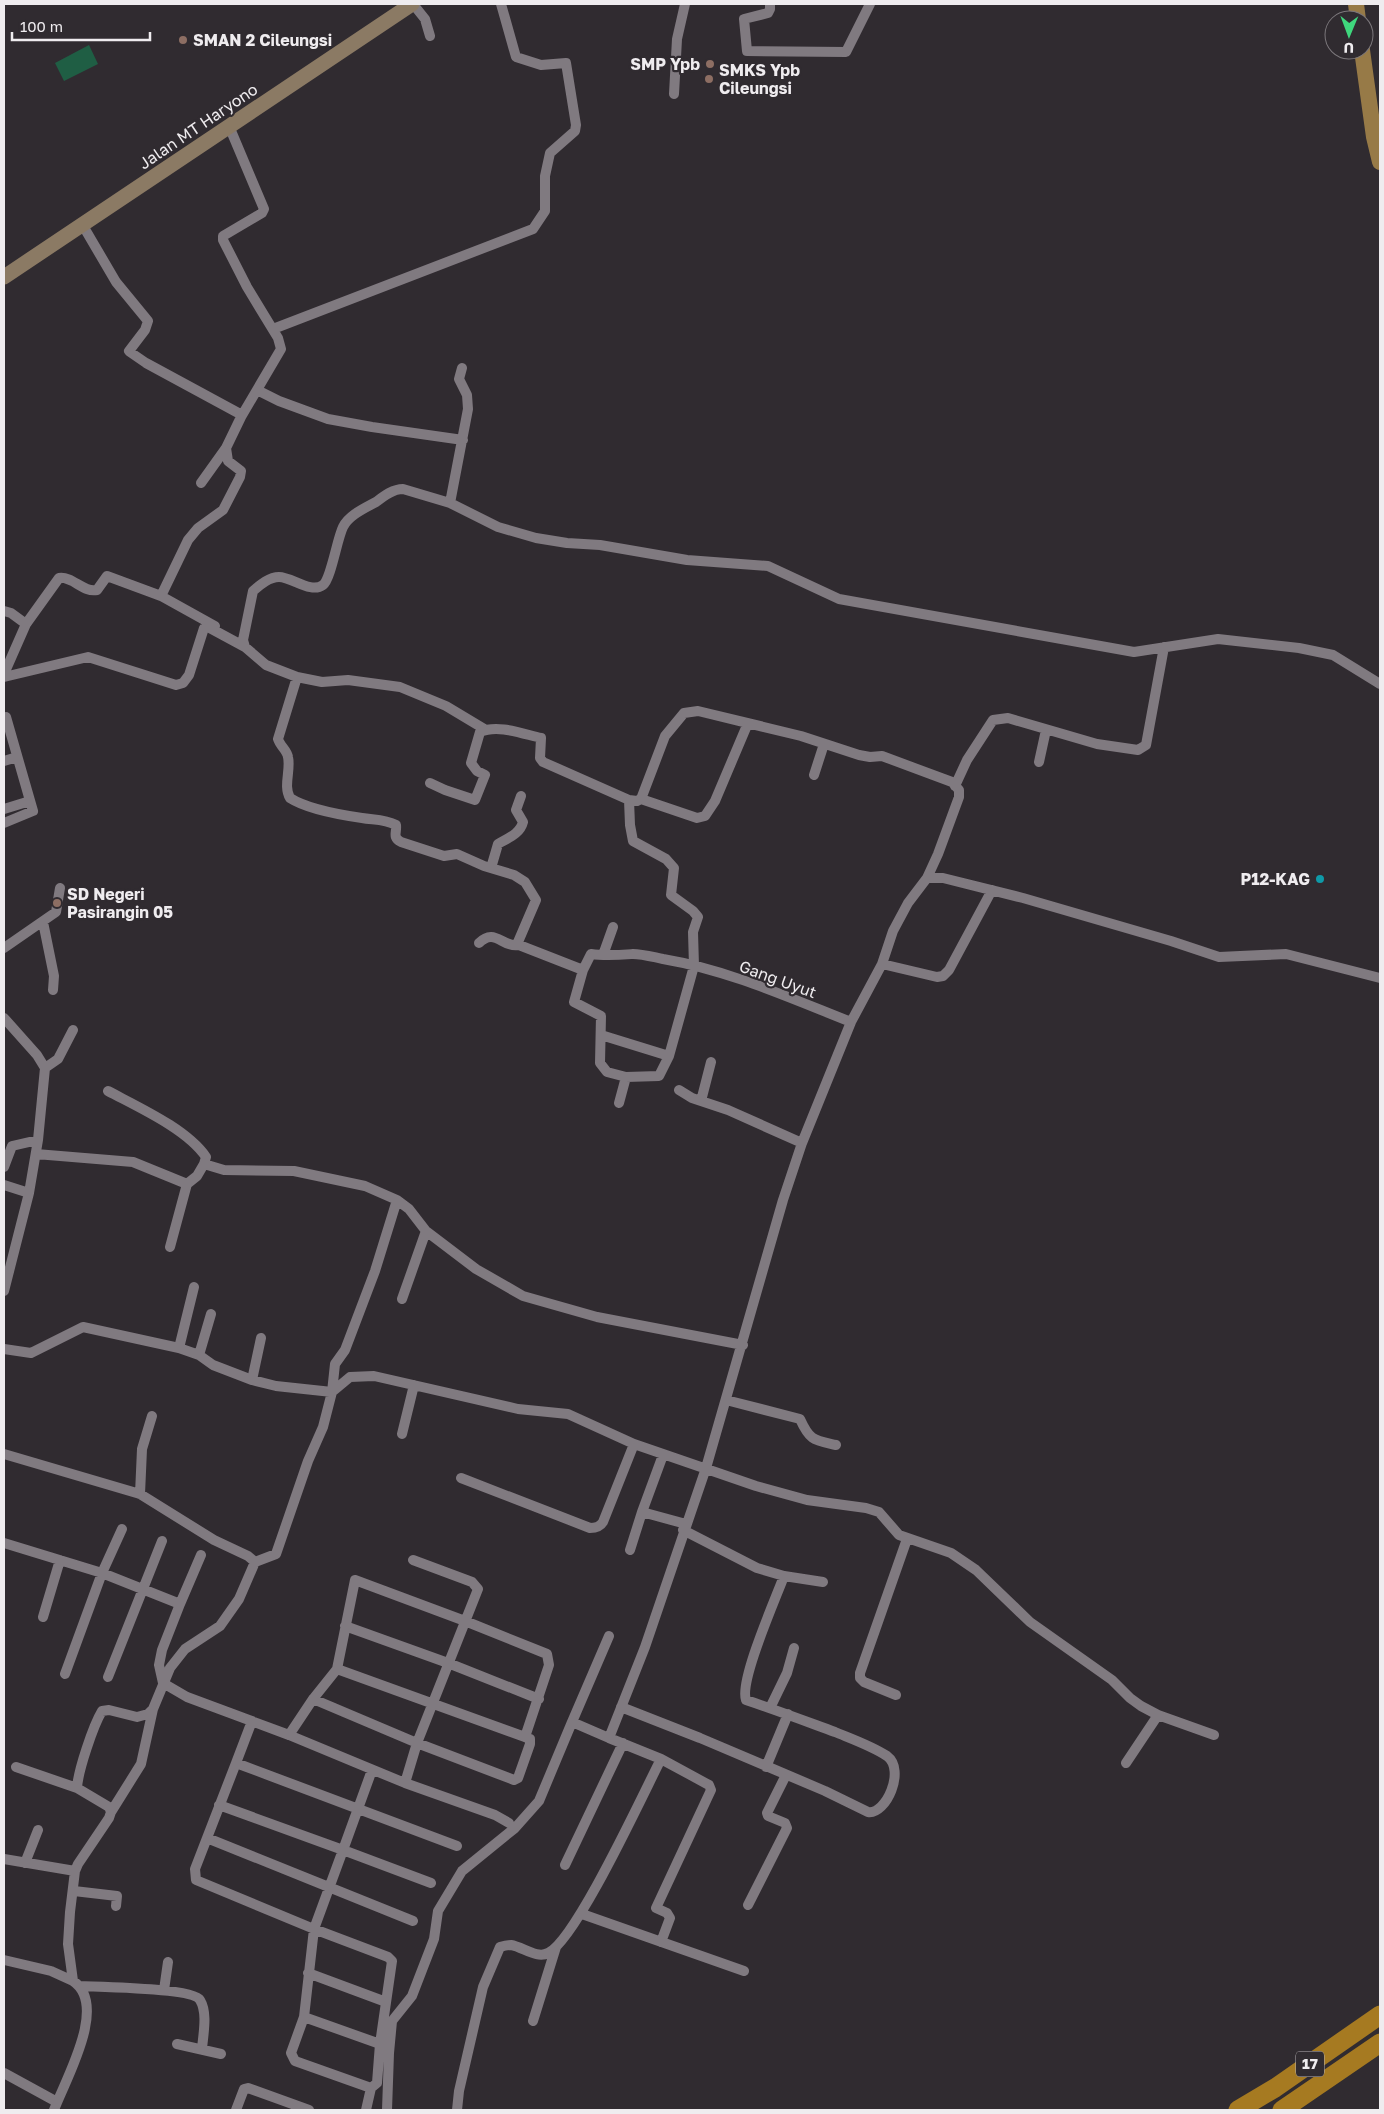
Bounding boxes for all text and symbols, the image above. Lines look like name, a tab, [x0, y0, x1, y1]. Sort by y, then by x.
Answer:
scale bar	[12, 10, 150, 42]
north arrow	[1324, 10, 1374, 60]
text: 100 m	[20, 17, 63, 35]
place label: SMAN 2 Cileungsi	[193, 30, 332, 50]
marker: SMAN 2 Cileungsi	[177, 34, 189, 46]
text: U	[1343, 40, 1354, 57]
place label: SMP Ypb	[630, 54, 700, 74]
marker: SMP Ypb	[704, 58, 716, 70]
place label: SMKS Ypb Cileungsi	[719, 60, 800, 98]
marker: SMKS Ypb Cileungsi	[703, 73, 715, 85]
street label: Jalan MT Haryono	[135, 79, 261, 173]
place label: P12-KAG	[1241, 869, 1310, 889]
marker: P12-KAG	[1314, 873, 1326, 885]
place label: SD Negeri Pasirangin 05	[67, 884, 173, 922]
marker: SD Negeri Pasirangin 05	[51, 897, 63, 909]
street label: Gang Uyut	[737, 956, 819, 1002]
road number: 17	[1296, 2052, 1324, 2076]

